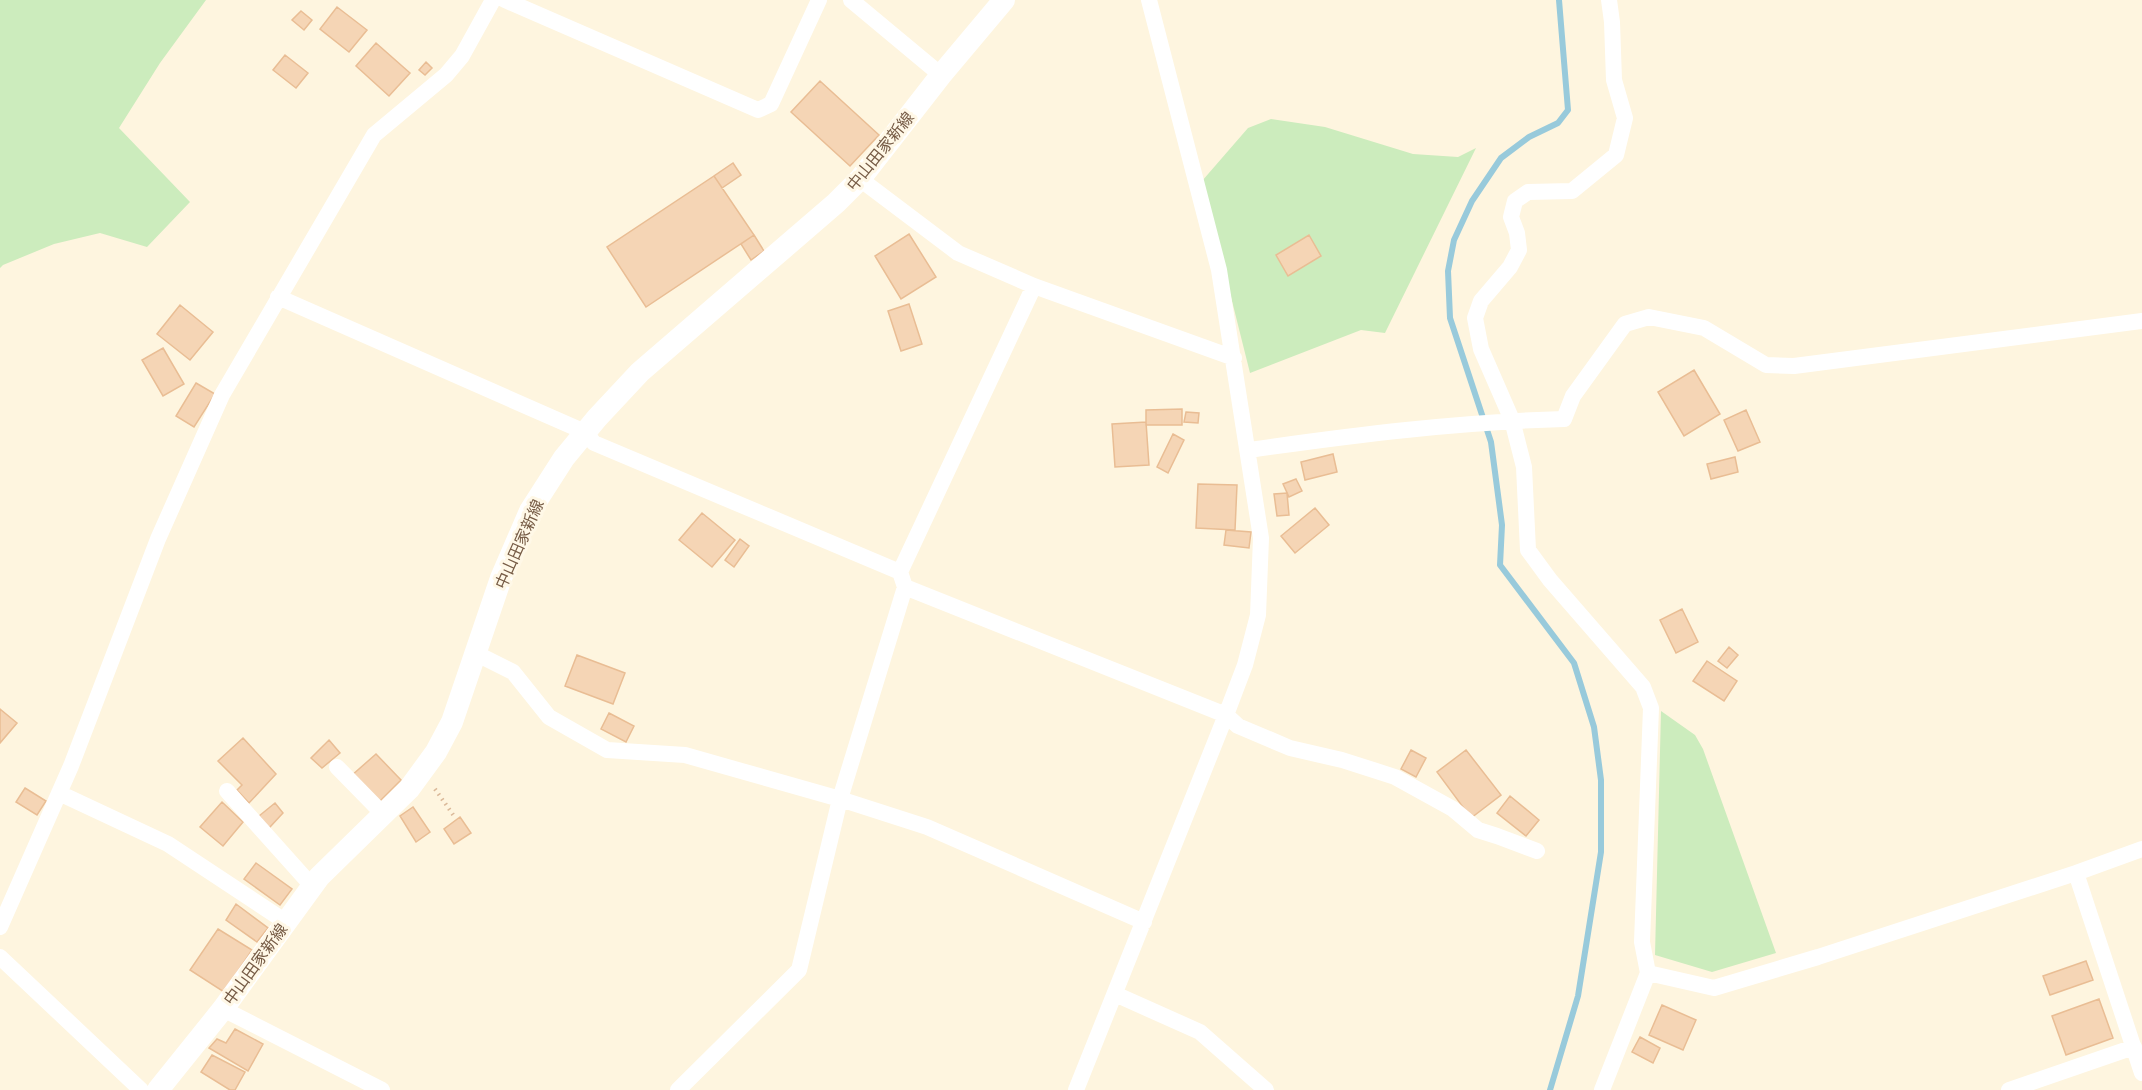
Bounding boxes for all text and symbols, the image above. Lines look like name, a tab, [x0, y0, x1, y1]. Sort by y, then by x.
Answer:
street label: 中山田家新線	[842, 107, 917, 194]
street label: 中山田家新線	[490, 496, 547, 592]
street label: 中山田家新線	[219, 919, 290, 1008]

